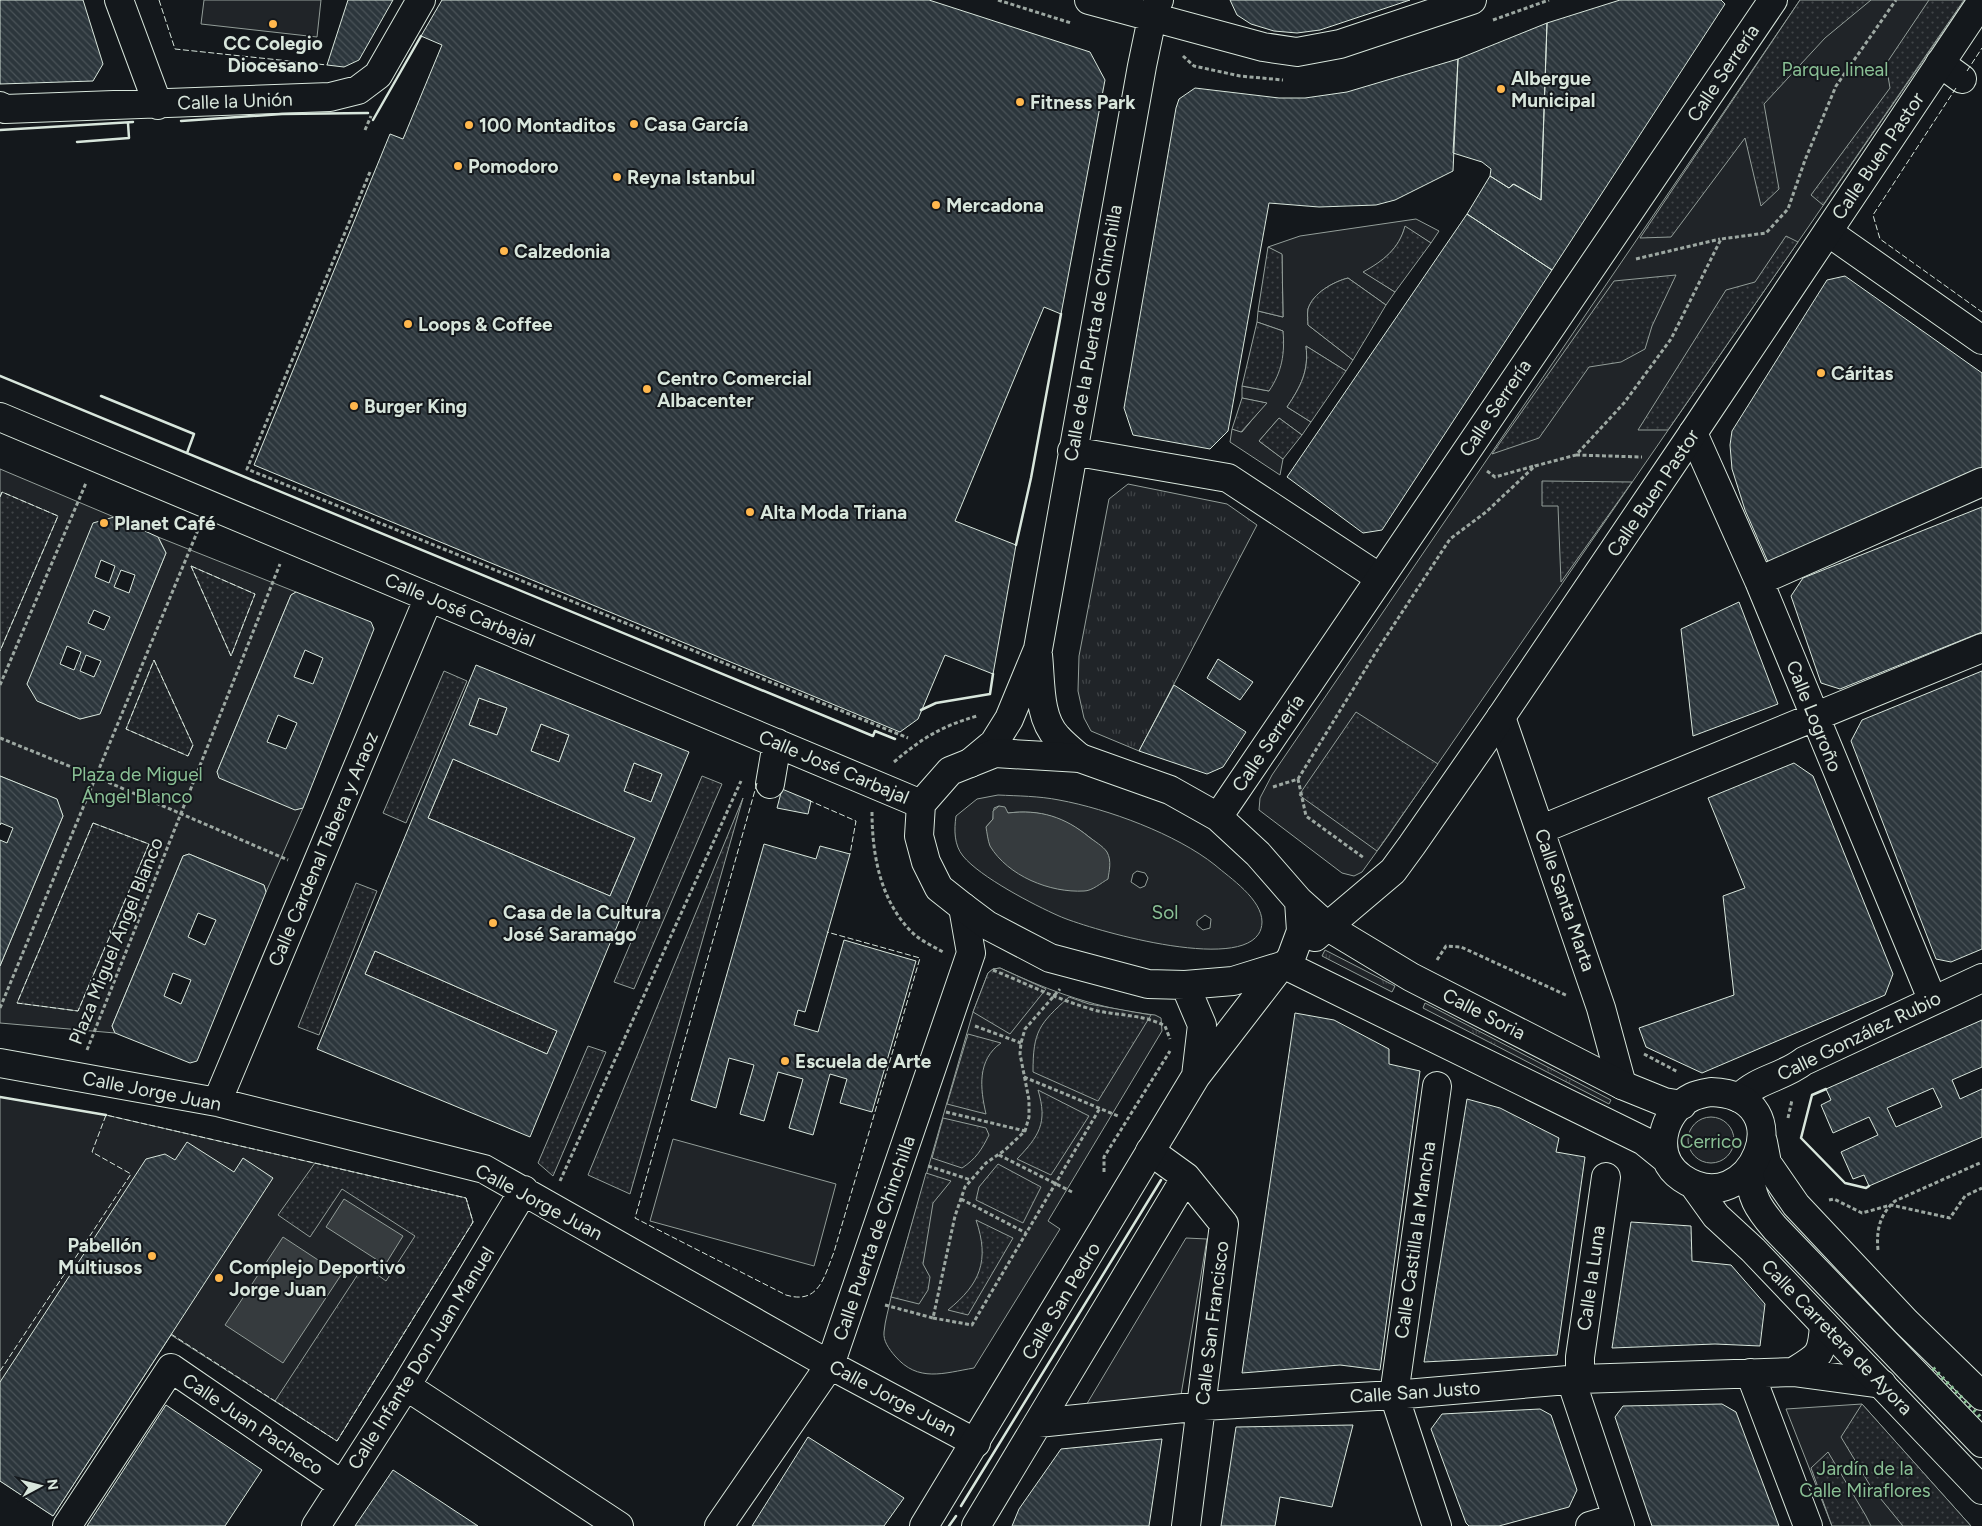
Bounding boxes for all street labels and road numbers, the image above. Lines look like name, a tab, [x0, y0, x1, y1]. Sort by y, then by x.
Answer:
street label: Calle Serrería	[1682, 20, 1764, 126]
street label: Calle la Unión	[177, 87, 293, 115]
street label: Calle Buen Pastor	[1827, 87, 1929, 224]
street label: Calle de la Puerta de Chinchilla	[1059, 203, 1127, 463]
street label: Calle Serrería	[1454, 355, 1536, 461]
street label: Calle Buen Pastor	[1602, 424, 1704, 561]
street label: Calle José Carbajal	[381, 568, 539, 652]
street label: Calle Logroño	[1781, 657, 1847, 775]
street label: Calle Serrería	[1227, 690, 1309, 796]
street label: Calle José Carbajal	[755, 725, 913, 809]
street label: Calle Cardenal Tabera y Araoz	[263, 728, 383, 970]
street label: Calle Santa Marta	[1530, 826, 1600, 974]
street label: Plaza Miguel Ángel Blanco	[64, 834, 168, 1048]
street label: Calle Soria	[1439, 983, 1529, 1045]
street label: Calle González Rubio	[1773, 986, 1945, 1086]
street label: Calle Jorge Juan	[81, 1066, 223, 1116]
street label: Calle Puerta de Chinchilla	[828, 1132, 920, 1344]
street label: Calle Castilla la Mancha	[1390, 1140, 1440, 1340]
street label: Calle Jorge Juan	[471, 1159, 607, 1245]
street label: Calle la Luna	[1572, 1224, 1610, 1332]
street label: Calle San Pedro	[1017, 1238, 1105, 1364]
street label: Calle San Francisco	[1191, 1240, 1233, 1406]
street label: Calle Infante Don Juan Manuel	[343, 1242, 499, 1474]
street label: Calle Carretera de Ayora	[1757, 1254, 1917, 1420]
street label: Calle Jorge Juan	[825, 1355, 961, 1441]
street label: Calle Juan Pacheco	[178, 1368, 328, 1480]
street label: Calle San Justo	[1349, 1376, 1481, 1408]

